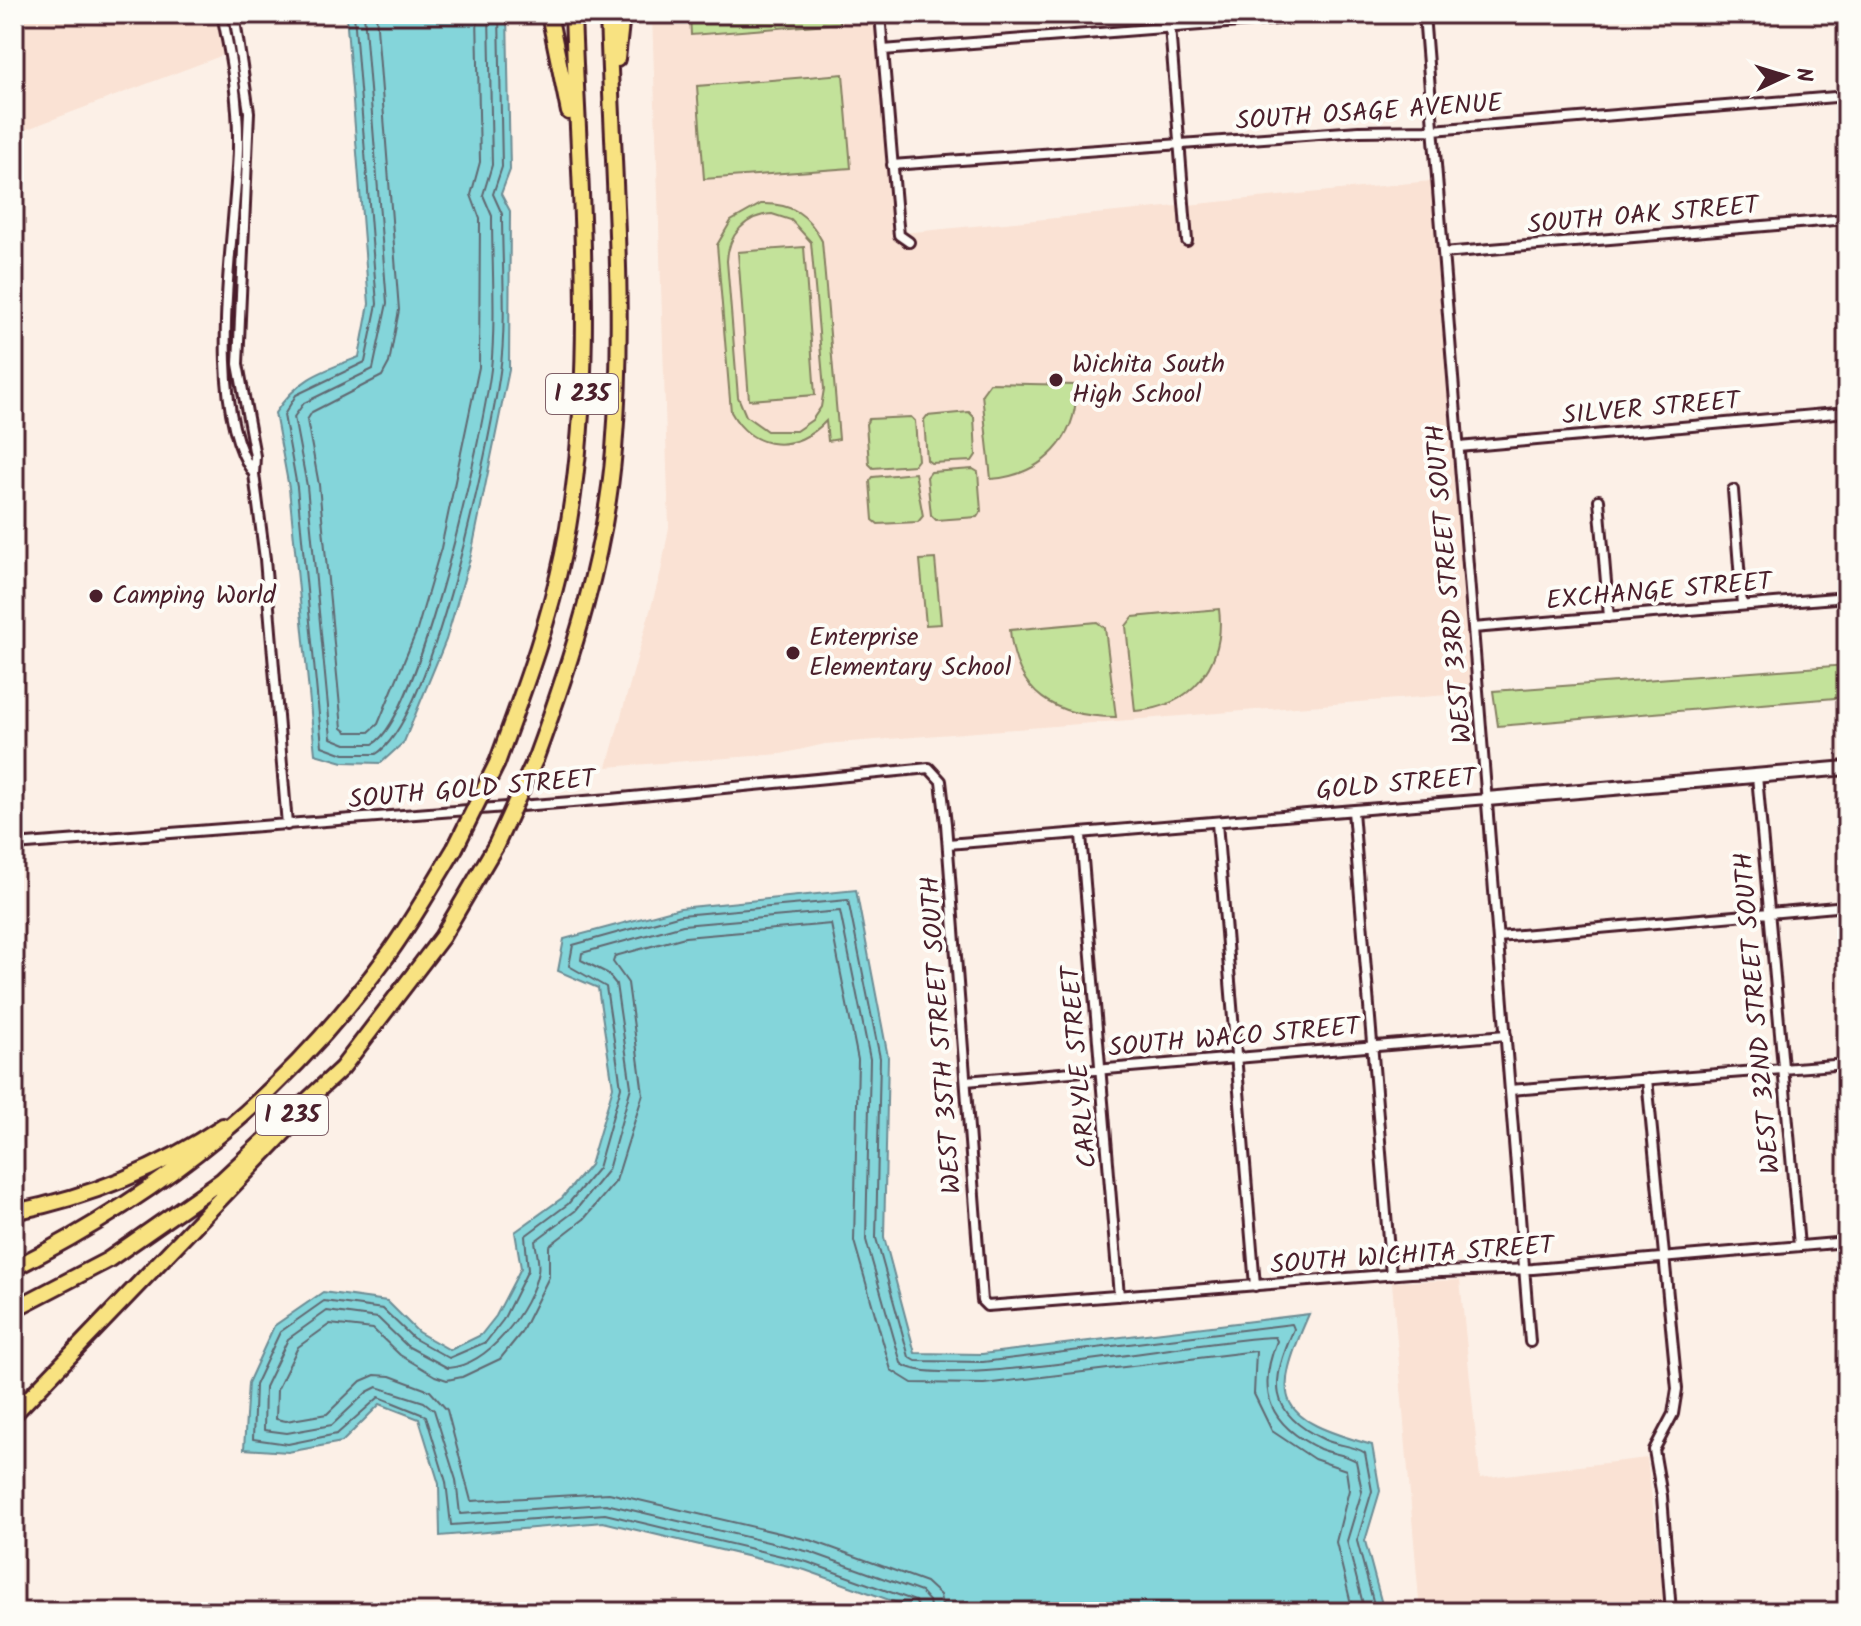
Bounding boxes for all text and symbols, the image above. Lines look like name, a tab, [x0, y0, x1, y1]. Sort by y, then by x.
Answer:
north arrow	[1745, 36, 1825, 116]
text: N	[1785, 67, 1820, 83]
street label: SOUTH OSAGE AVENUE	[1234, 83, 1505, 143]
street label: SOUTH OAK STREET	[1526, 185, 1762, 247]
place label: Wichita South High School	[1072, 344, 1225, 416]
marker: Wichita South High School	[1047, 371, 1065, 389]
road number: I 235	[546, 374, 618, 414]
street label: SILVER STREET	[1561, 380, 1744, 438]
street label: WEST 33RD STREET SOUTH	[1415, 423, 1485, 745]
street label: EXCHANGE STREET	[1544, 561, 1776, 623]
place label: Camping World	[112, 575, 277, 617]
marker: Camping World	[87, 587, 105, 605]
place label: Enterprise Elementary School	[809, 617, 1011, 689]
marker: Enterprise Elementary School	[784, 644, 802, 662]
street label: GOLD STREET	[1314, 757, 1480, 813]
street label: SOUTH GOLD STREET	[347, 758, 599, 822]
street label: WEST 32ND STREET SOUTH	[1723, 850, 1793, 1176]
street label: WEST 35TH STREET SOUTH	[910, 875, 974, 1195]
street label: CARLYLE STREET	[1050, 962, 1110, 1170]
street label: SOUTH WACO STREET	[1106, 1006, 1364, 1070]
road number: I 235	[256, 1095, 328, 1135]
street label: SOUTH WICHITA STREET	[1269, 1225, 1557, 1287]

